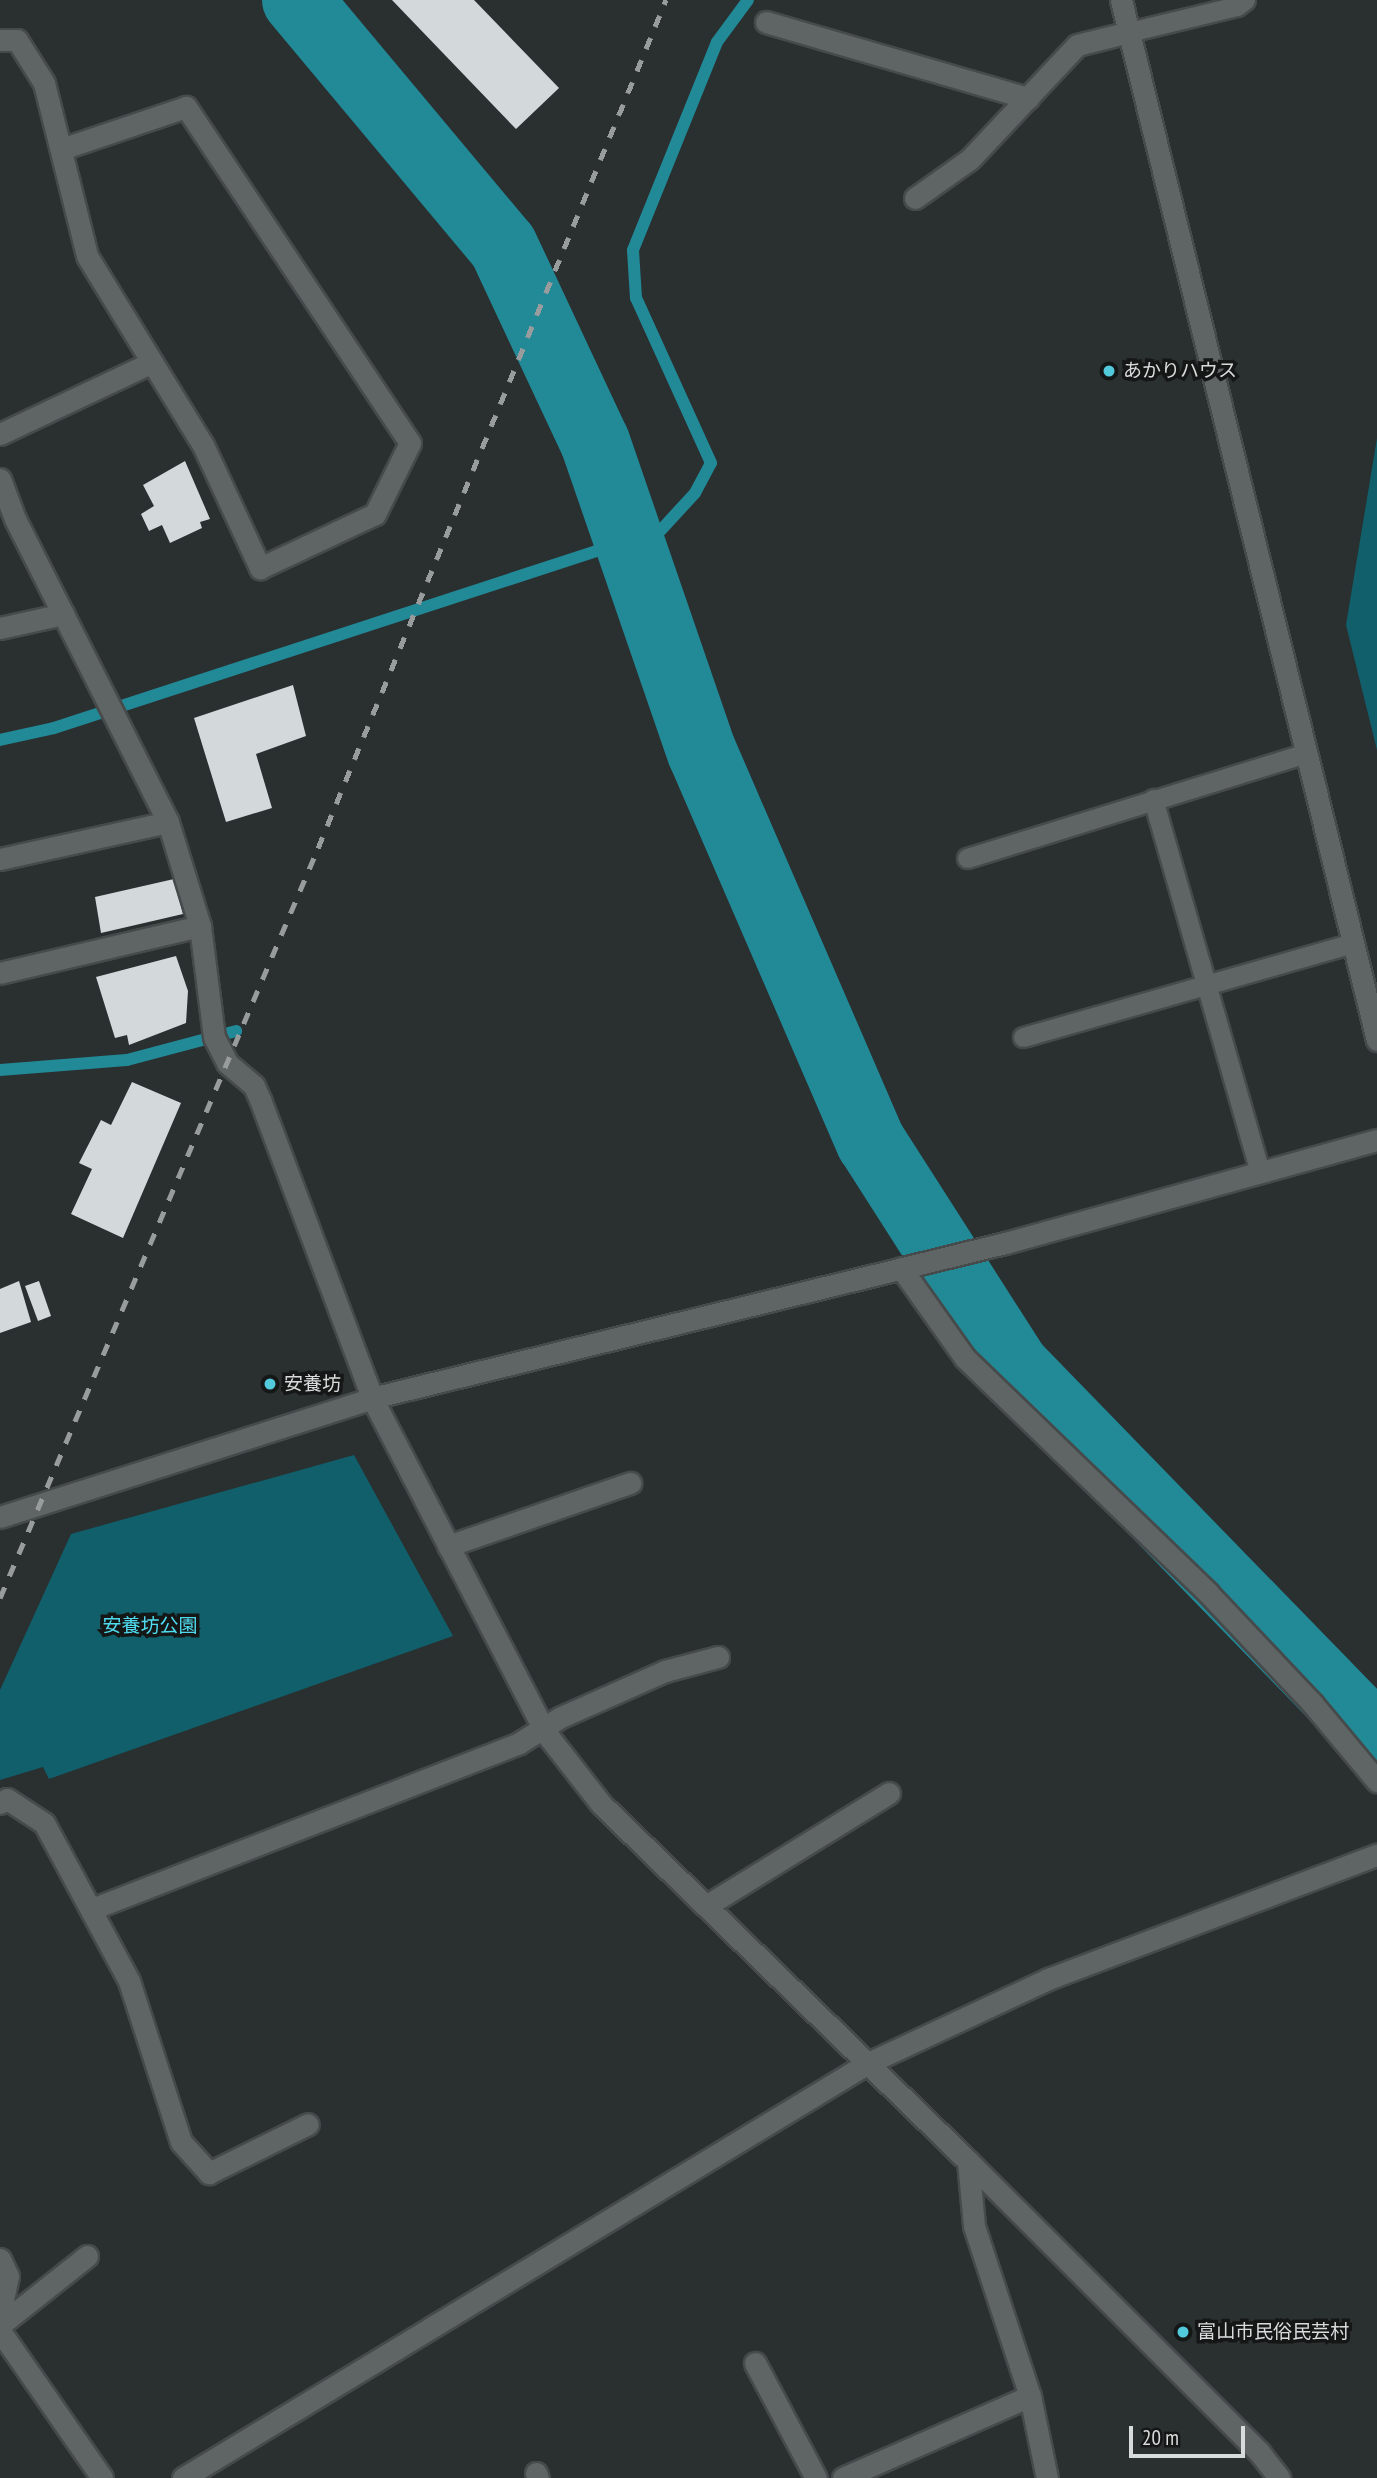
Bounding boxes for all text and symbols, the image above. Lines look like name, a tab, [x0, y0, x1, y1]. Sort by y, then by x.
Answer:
place label: あかりハウス	[1123, 360, 1237, 382]
marker: あかりハウス	[1101, 363, 1117, 379]
place label: 安養坊	[284, 1373, 341, 1395]
marker: 安養坊	[262, 1376, 278, 1392]
park label: 安養坊公園	[103, 1615, 197, 1637]
place label: 富山市民俗民芸村	[1197, 2321, 1349, 2343]
marker: 富山市民俗民芸村	[1175, 2324, 1191, 2340]
scale bar	[1132, 2412, 1248, 2456]
text: 20 m	[1142, 2424, 1179, 2451]

